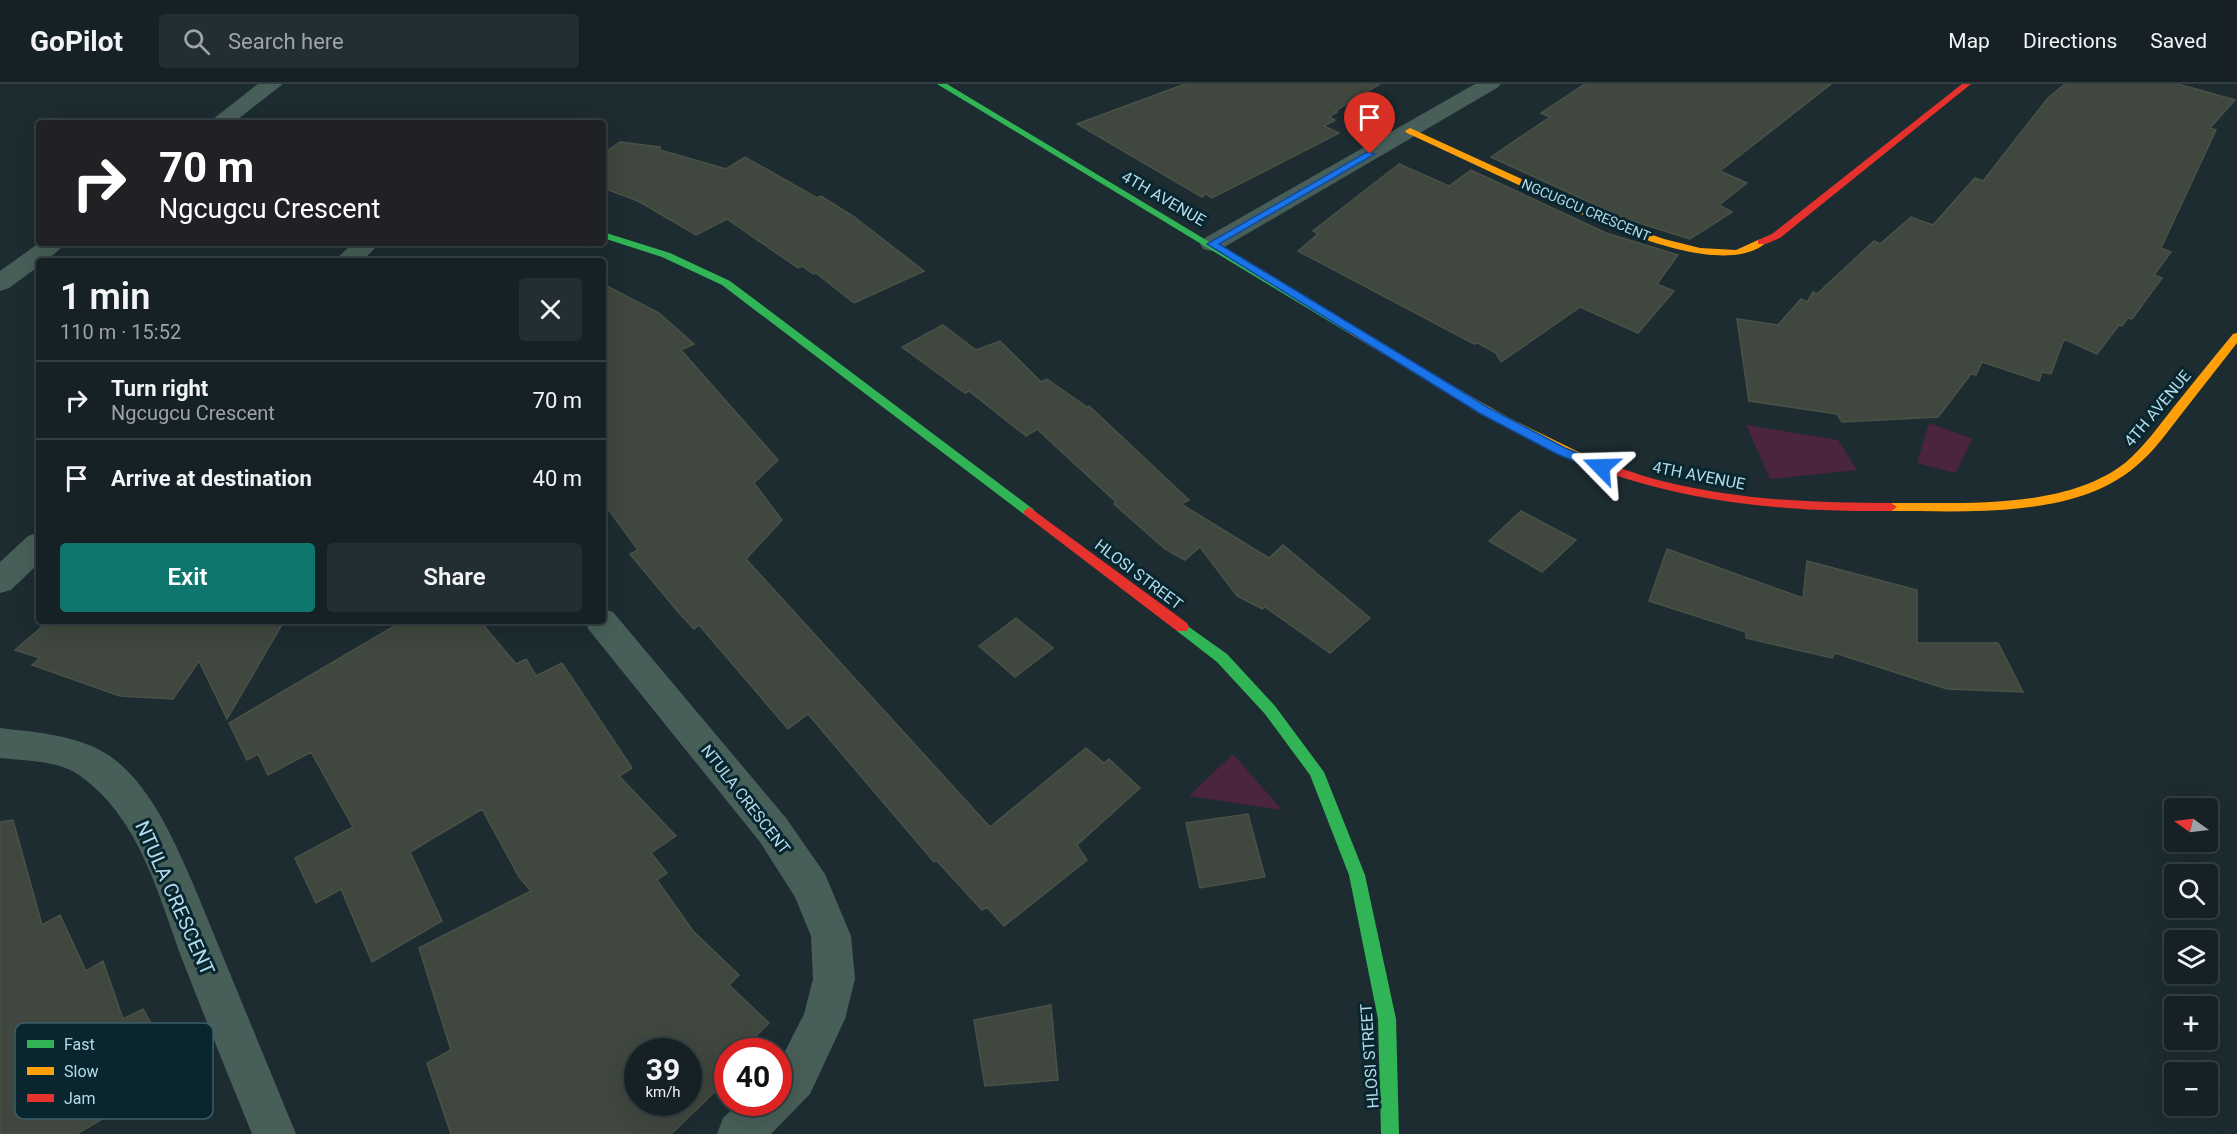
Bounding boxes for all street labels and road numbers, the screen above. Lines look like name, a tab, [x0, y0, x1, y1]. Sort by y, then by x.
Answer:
street label: 4TH AVENUE	[1118, 167, 1209, 230]
street label: NGCUGCU CRESCENT	[1519, 176, 1653, 245]
street label: 4TH AVENUE	[2120, 366, 2195, 450]
street label: 4TH AVENUE	[1651, 457, 1747, 494]
street label: HLOSI STREET	[1091, 535, 1187, 614]
street label: NTULA CRESCENT	[697, 741, 794, 858]
street label: NTULA CRESCENT	[130, 817, 220, 979]
street label: HLOSI STREET	[1356, 1002, 1383, 1109]

